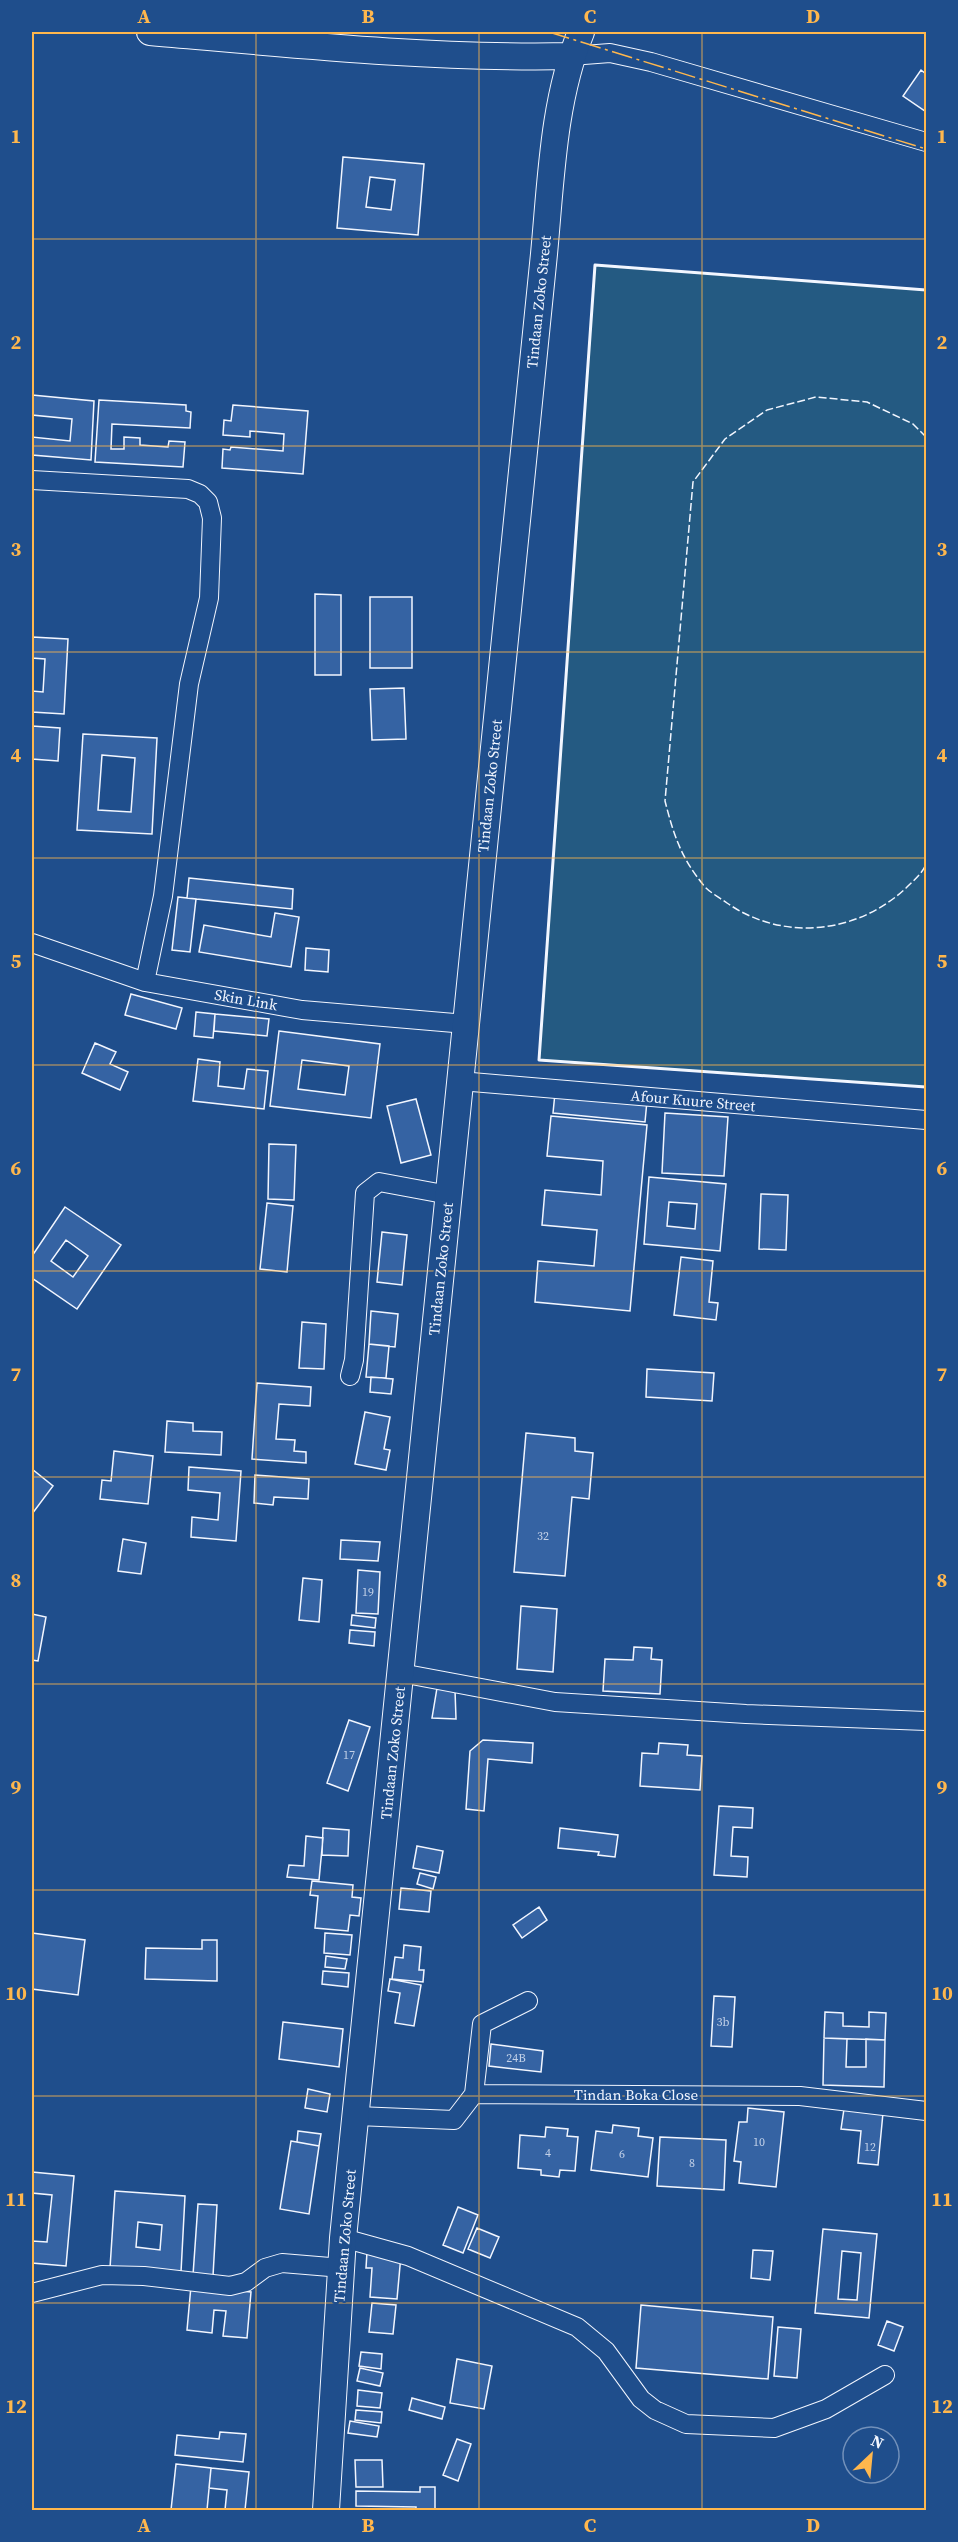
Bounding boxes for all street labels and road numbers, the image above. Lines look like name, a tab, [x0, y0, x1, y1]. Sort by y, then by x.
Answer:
street label: Tindaan Zoko Street	[521, 234, 556, 369]
street label: Tindaan Zoko Street	[472, 718, 507, 853]
street label: Skin Link	[213, 984, 280, 1015]
street label: Afour Kuure Street	[630, 1085, 756, 1116]
street label: Tindaan Zoko Street	[423, 1201, 458, 1336]
street label: Tindaan Zoko Street	[375, 1685, 410, 1820]
street label: Tindan Boka Close	[574, 2084, 698, 2105]
street label: Tindaan Zoko Street	[328, 2168, 361, 2303]

